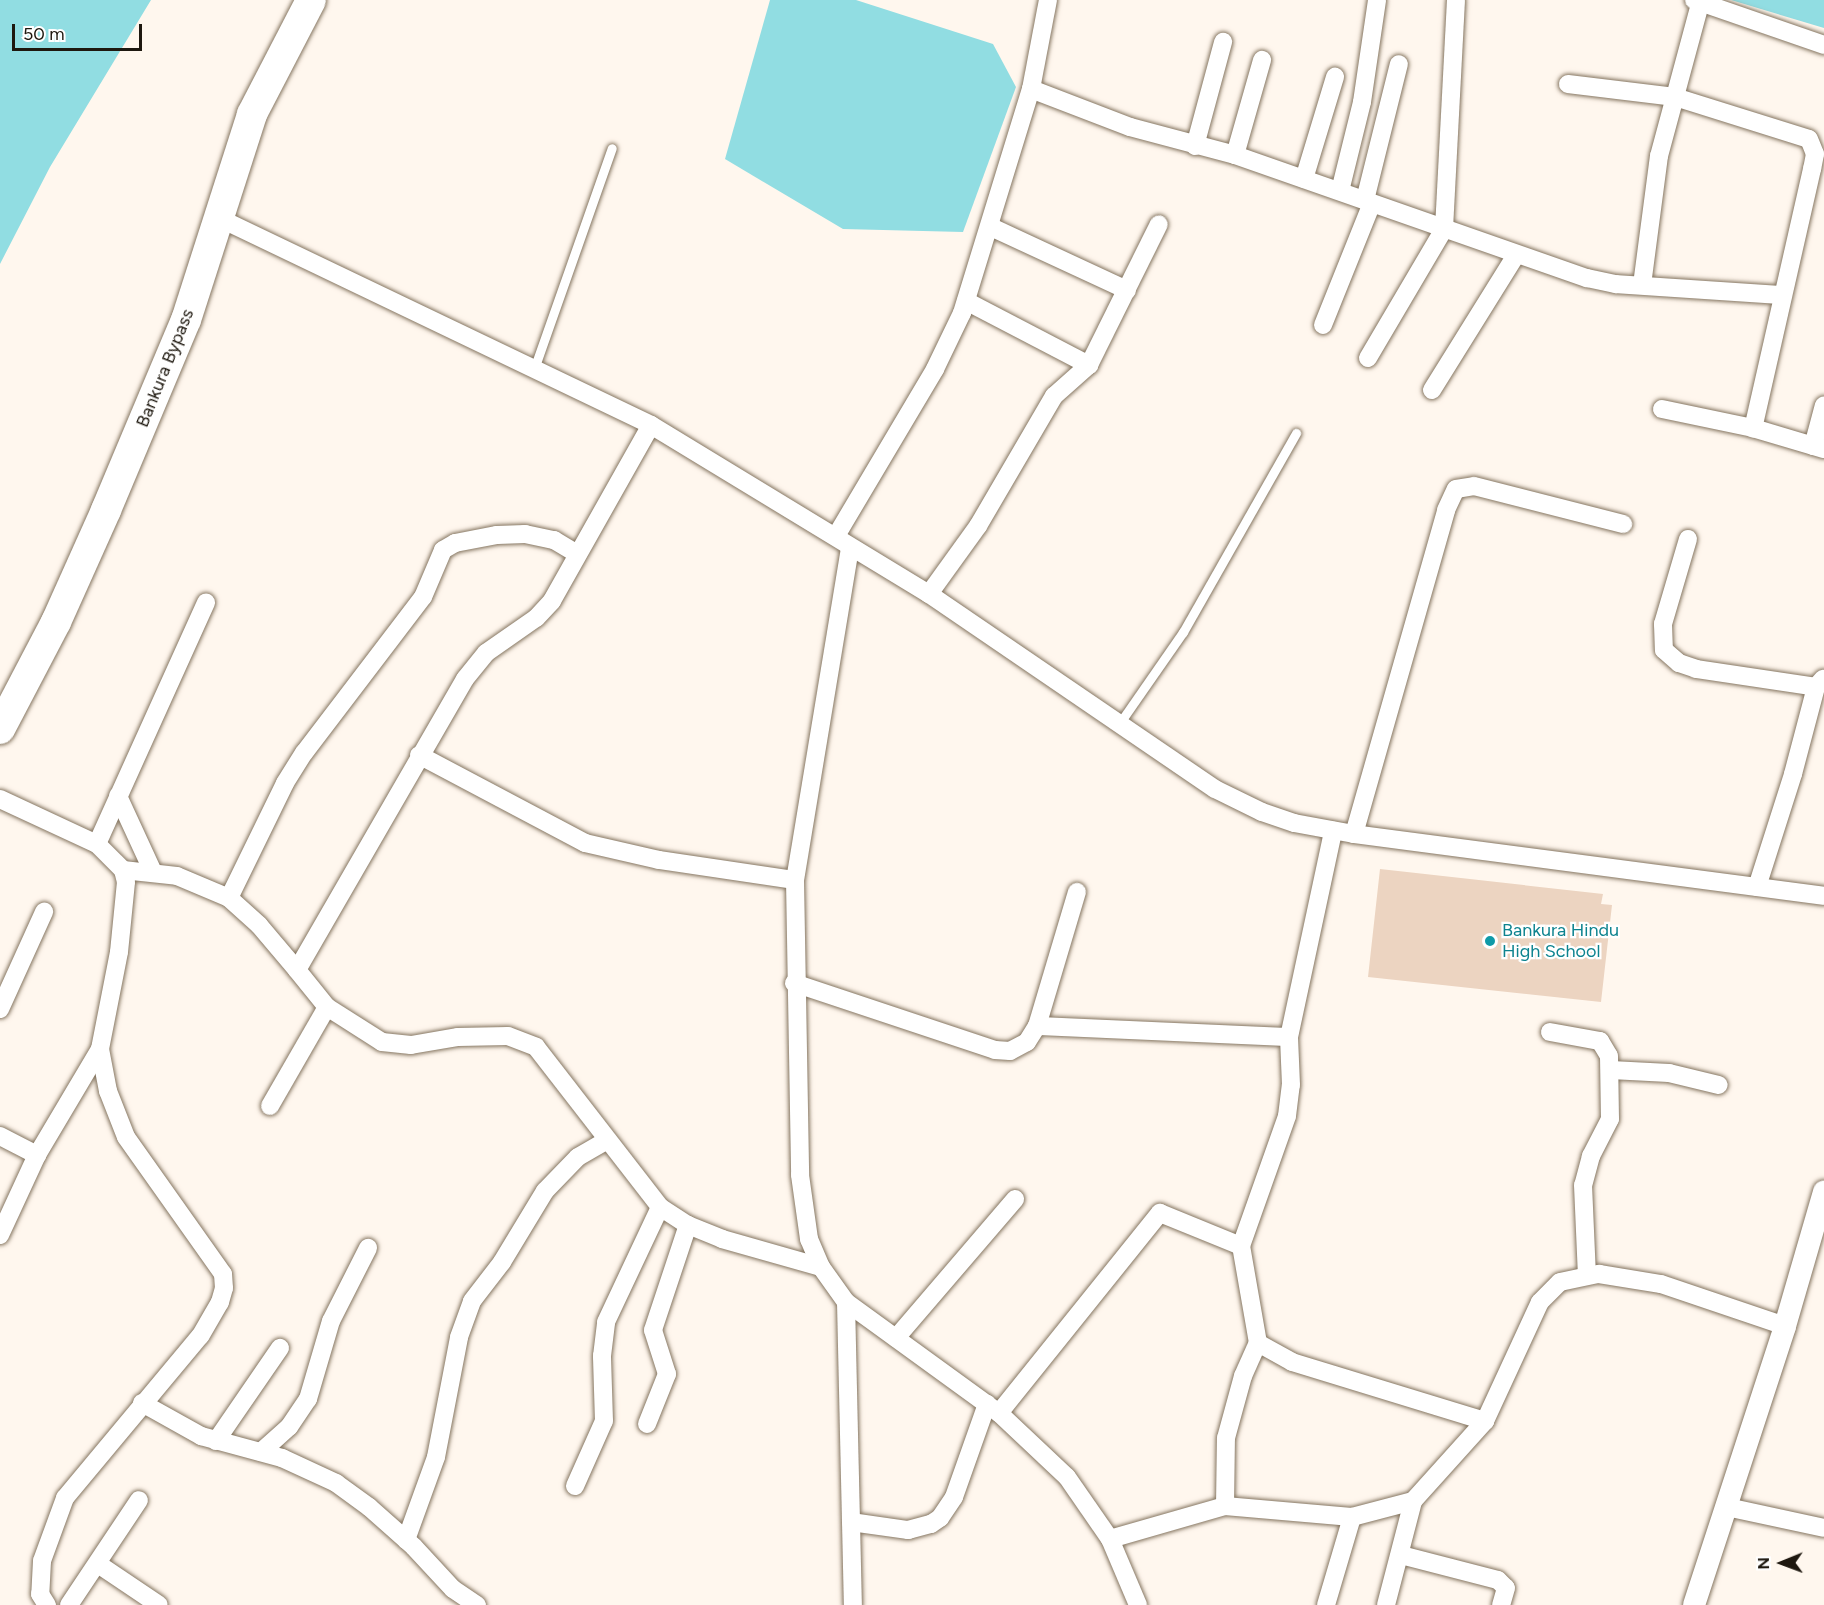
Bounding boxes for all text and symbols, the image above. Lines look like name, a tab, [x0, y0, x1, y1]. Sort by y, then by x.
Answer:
scale bar	[15, 12, 146, 50]
text: 50 m	[23, 23, 65, 45]
street label: Bankura Bypass	[131, 306, 199, 430]
place label: Bankura Hindu High School	[1502, 920, 1619, 962]
marker: Bankura Hindu High School	[1483, 934, 1497, 948]
north arrow	[1752, 1533, 1812, 1593]
text: N	[1754, 1557, 1773, 1570]

